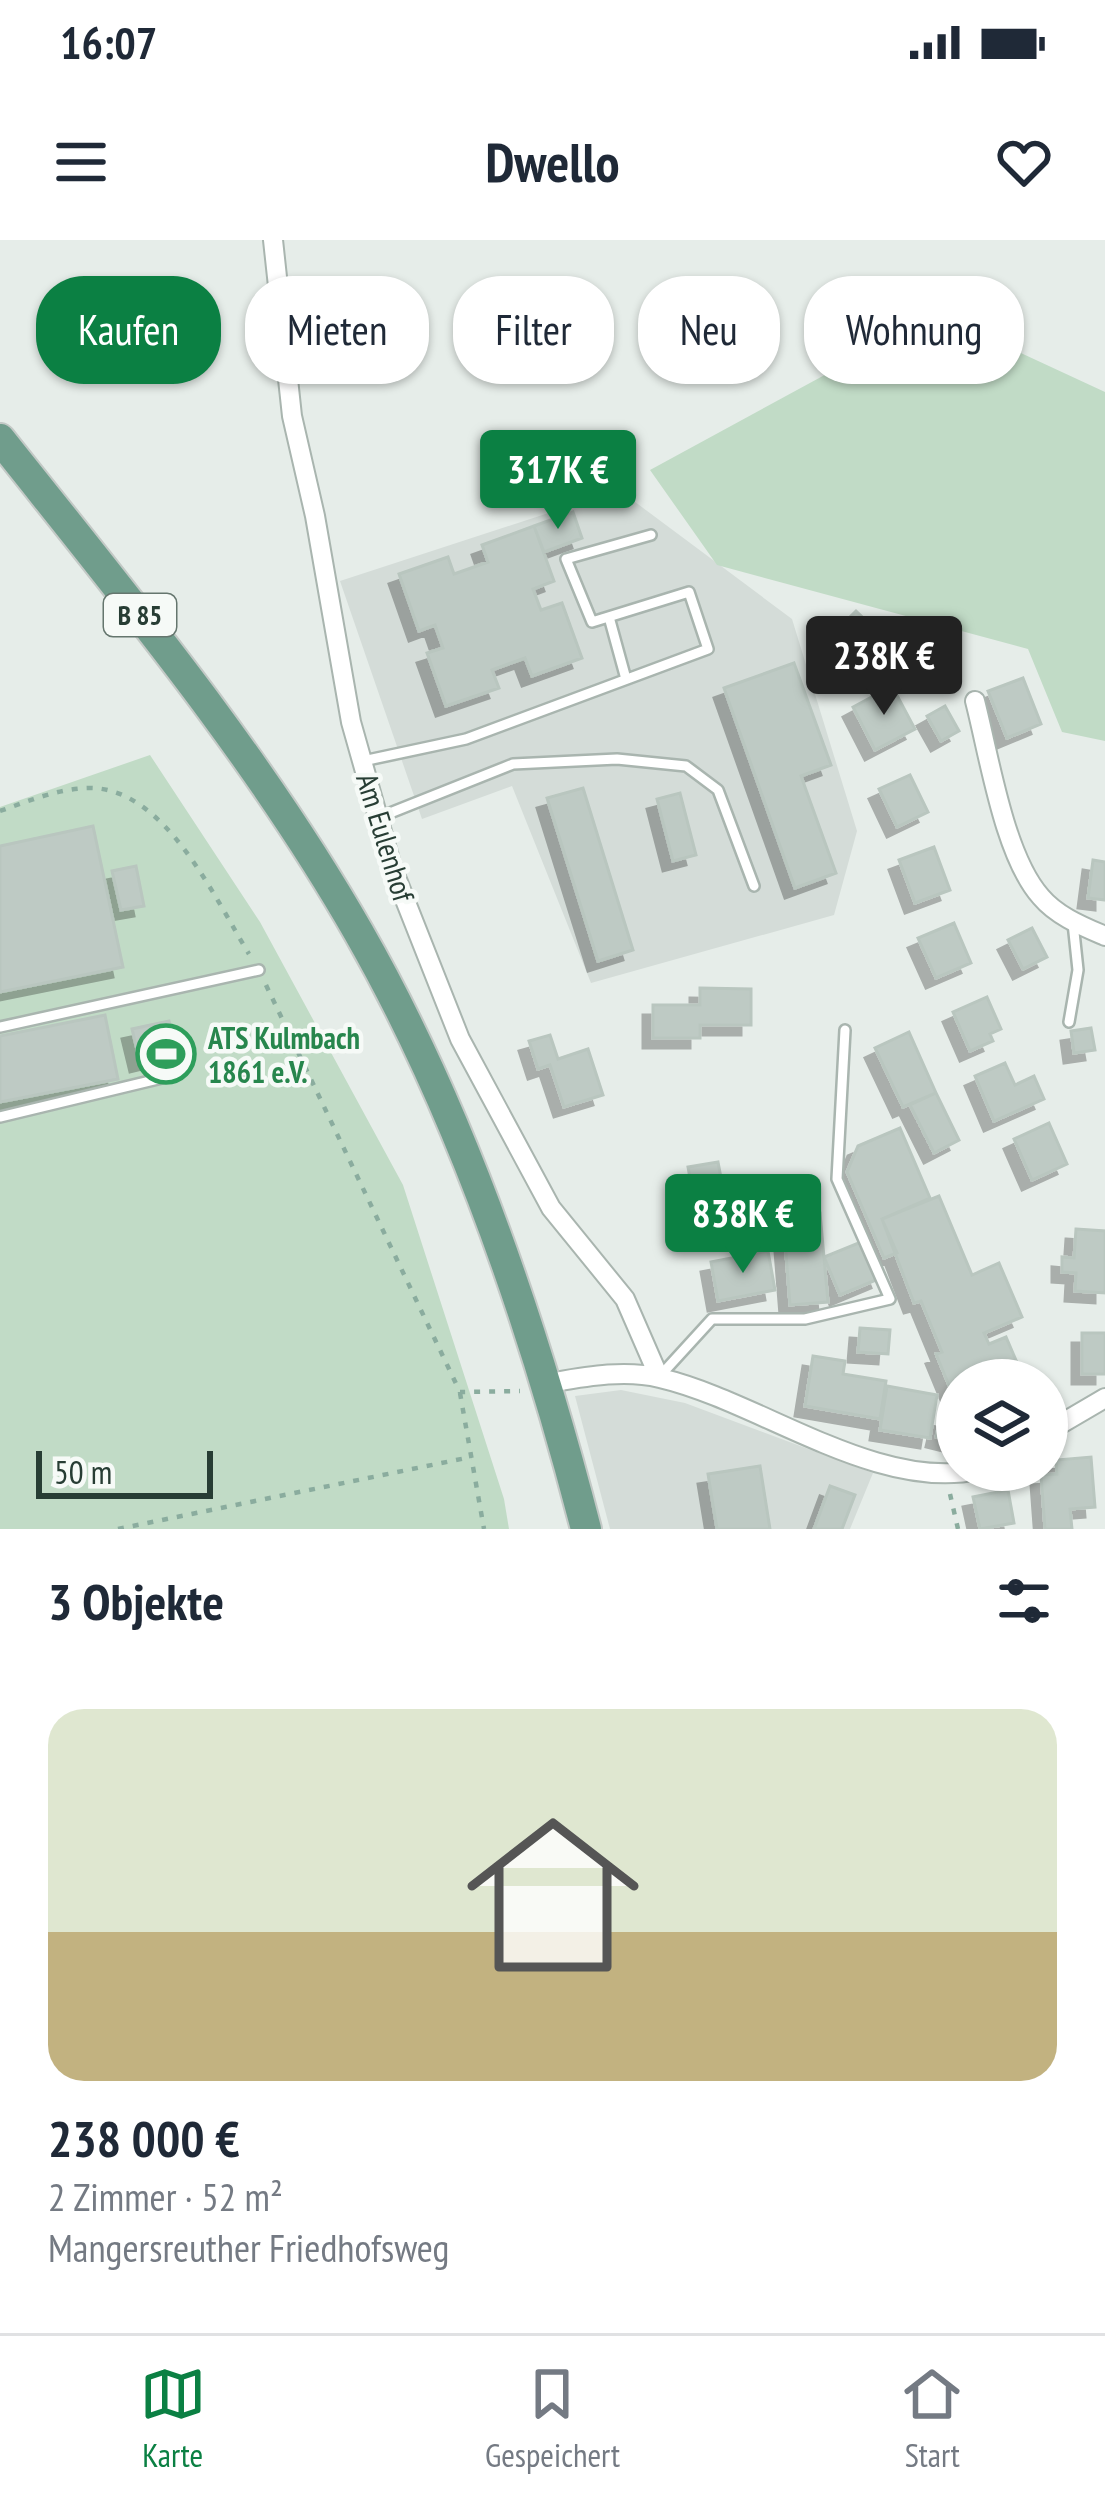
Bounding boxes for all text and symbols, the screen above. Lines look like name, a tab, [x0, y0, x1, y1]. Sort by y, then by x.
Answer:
text: 16:07	[60, 13, 157, 71]
text: Dwello	[485, 127, 620, 197]
icon: menu	[48, 129, 114, 195]
icon: heart	[991, 129, 1057, 195]
chip: Kaufen	[36, 276, 221, 384]
chip: Mieten	[245, 276, 429, 384]
chip: Filter	[453, 276, 614, 384]
chip: Neu	[638, 276, 780, 384]
chip: Wohnung	[804, 276, 1024, 384]
pin: 317K €	[460, 430, 656, 532]
text: 317K €	[507, 443, 609, 494]
road number: B 85	[104, 594, 176, 636]
pin: 238K €	[786, 616, 982, 718]
text: 238K €	[833, 629, 935, 680]
street label: Am Eulenhof	[348, 768, 424, 907]
place label: ATS Kulmbach 1861 e.V.	[207, 1018, 360, 1091]
sports icon: ATS Kulmbach 1861 e.V.	[135, 1023, 197, 1085]
pin: 838K €	[645, 1174, 841, 1276]
text: 838K €	[692, 1187, 794, 1238]
map controls	[936, 1359, 1068, 1491]
button: layers	[936, 1359, 1068, 1491]
scale bar	[36, 1445, 213, 1498]
text: 50 m	[54, 1450, 112, 1493]
text: 3 Objekte	[48, 1568, 224, 1634]
icon: filters	[991, 1568, 1057, 1634]
icon: home	[445, 1787, 661, 2003]
text: 238 000 €	[48, 2105, 240, 2171]
text: 2 Zimmer · 52 m²	[48, 2171, 283, 2222]
text: Mangersreuther Friedhofsweg	[48, 2222, 449, 2273]
tab: Karte	[140, 2361, 206, 2476]
tab: Gespeichert	[485, 2361, 620, 2476]
tab: Start	[899, 2361, 965, 2476]

